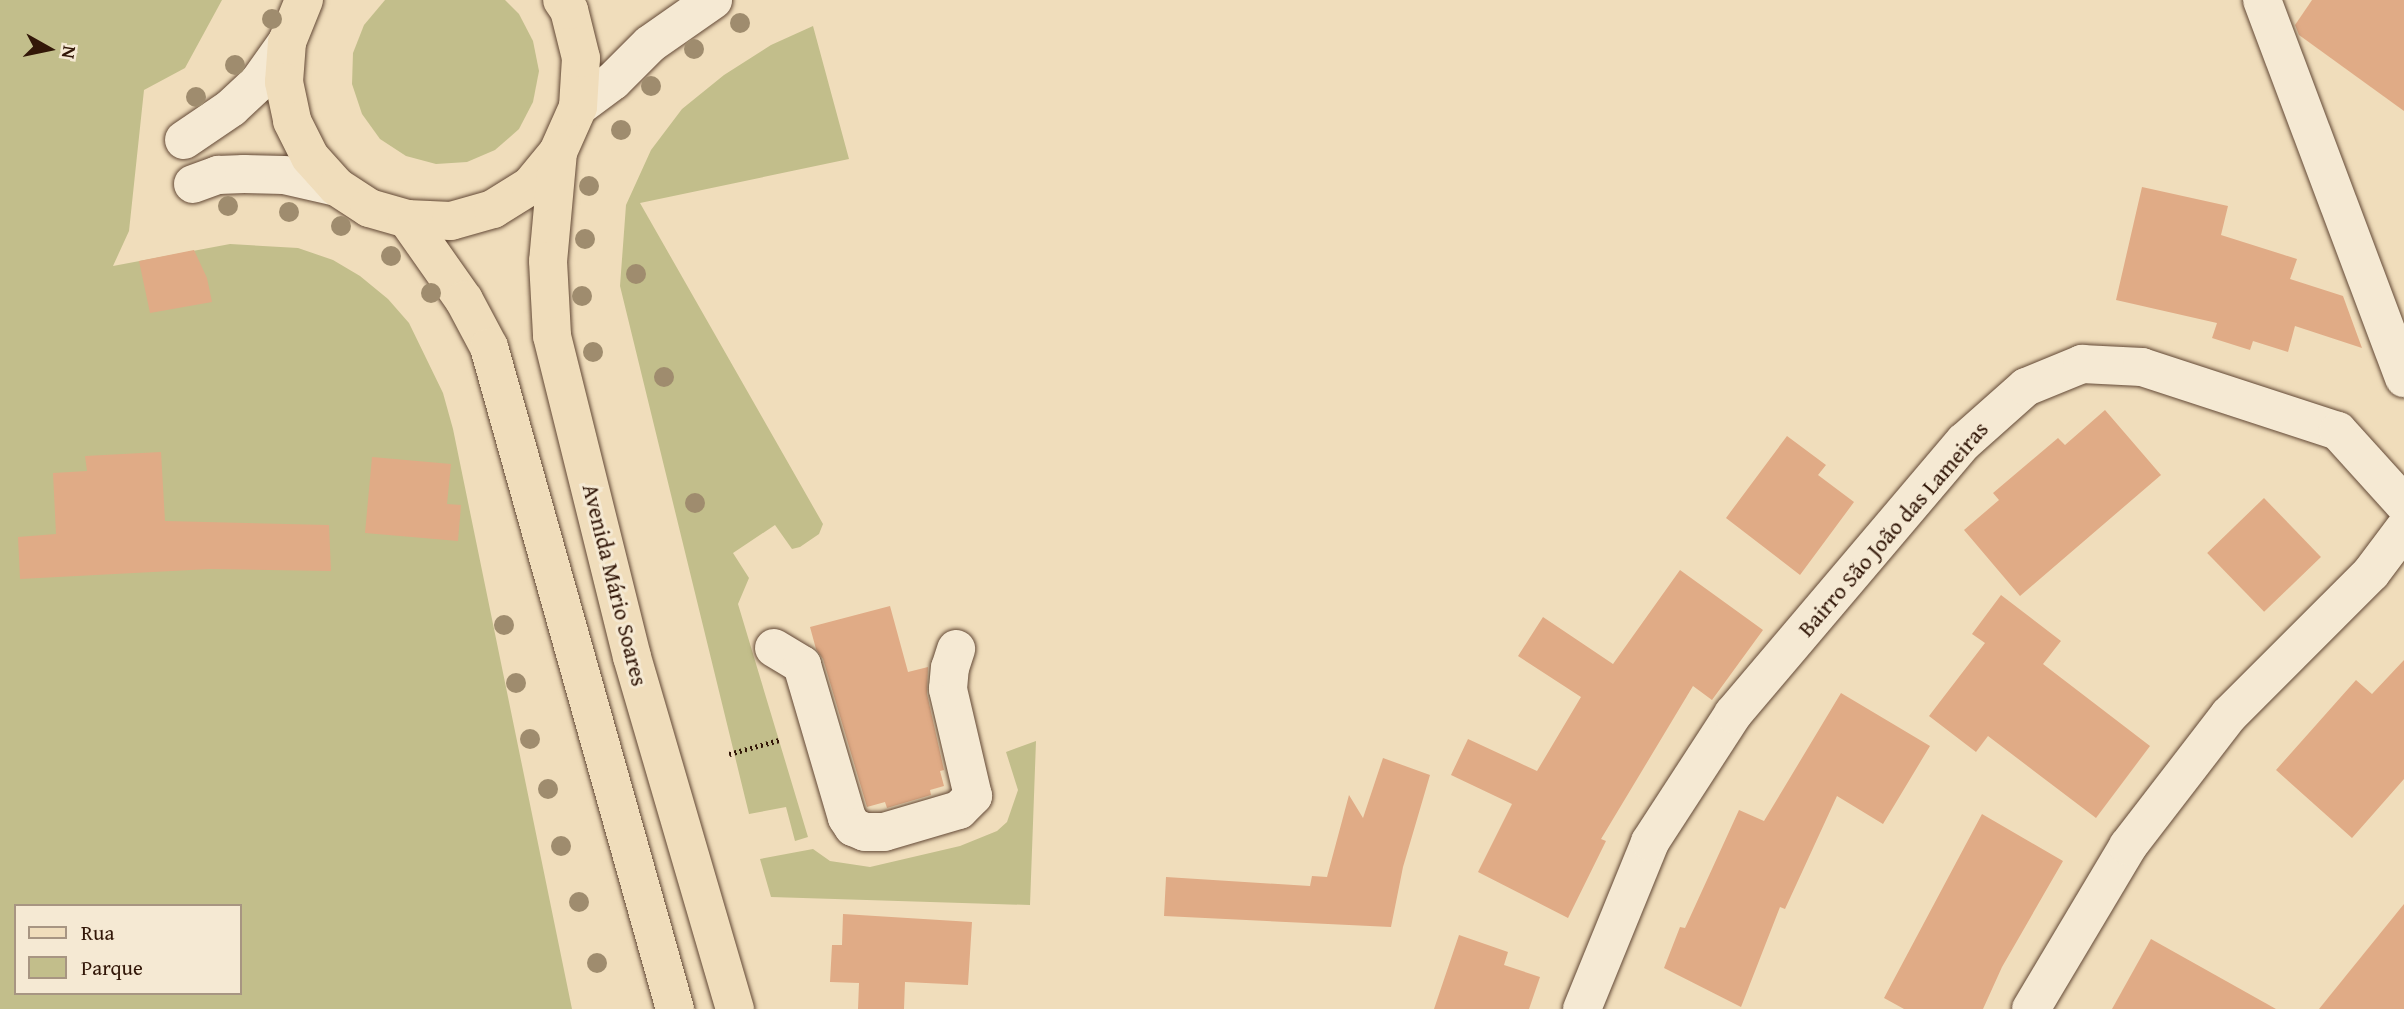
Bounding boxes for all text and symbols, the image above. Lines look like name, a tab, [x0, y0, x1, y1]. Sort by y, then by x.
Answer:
north arrow	[14, 14, 84, 84]
text: N	[55, 44, 85, 61]
street label: Bairro São João das Lameiras	[1792, 416, 1994, 642]
street label: Avenida Mário Soares	[577, 481, 653, 689]
legend	[14, 904, 242, 995]
text: Rua	[81, 917, 114, 948]
text: Parque	[81, 952, 143, 983]

